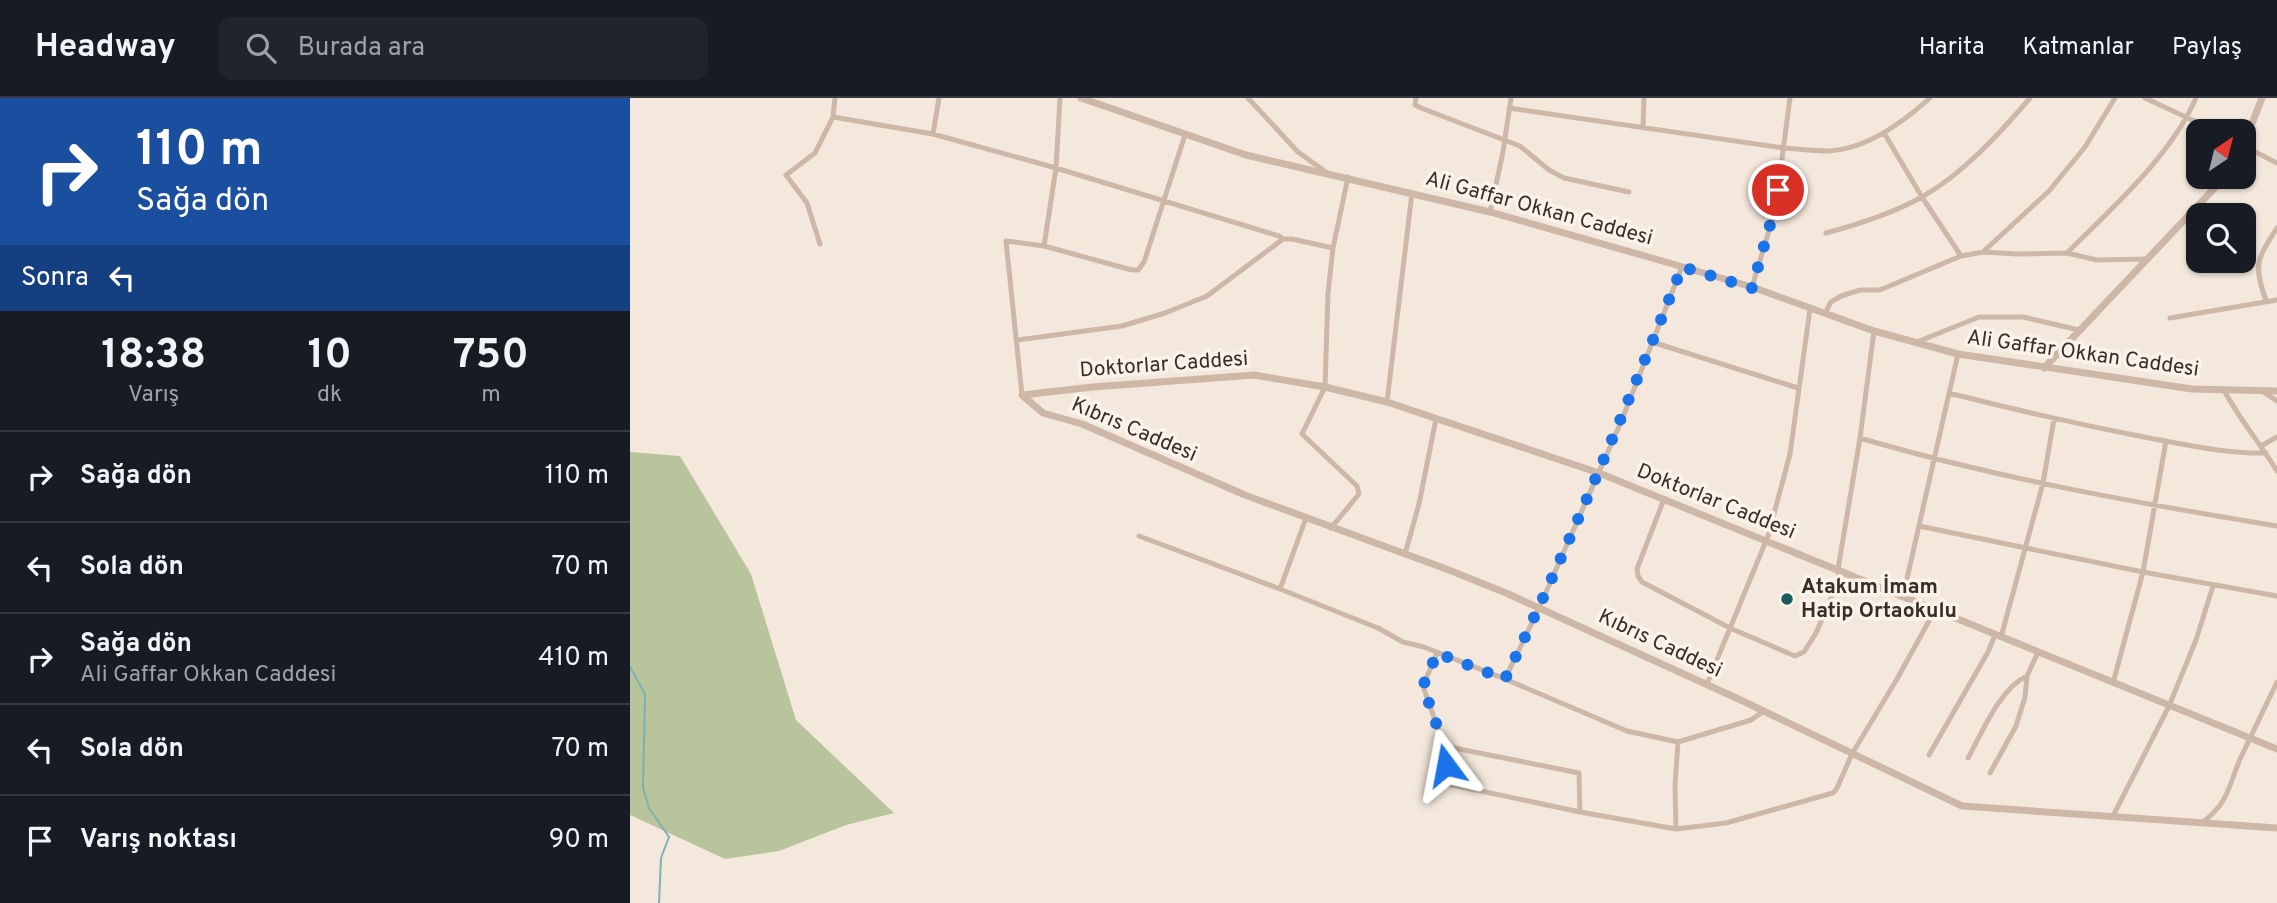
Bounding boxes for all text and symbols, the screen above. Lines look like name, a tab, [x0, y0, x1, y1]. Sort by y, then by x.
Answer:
search box	[218, 17, 708, 80]
text: Headway	[35, 27, 176, 69]
icon: search	[242, 29, 280, 67]
text: Burada ara	[298, 32, 425, 65]
text: Harita	[1919, 33, 1985, 63]
text: Katmanlar	[2023, 33, 2134, 63]
text: Paylaş	[2172, 33, 2242, 63]
north arrow	[2186, 119, 2256, 189]
map controls	[2186, 119, 2256, 273]
text: 110 m	[136, 121, 263, 183]
icon: right	[21, 126, 112, 217]
pin	[1748, 160, 1808, 220]
street label: Ali Gaffar Okkan Caddesi	[1422, 166, 1656, 252]
icon: arrive	[1759, 171, 1797, 209]
text: Sağa dön	[136, 182, 269, 222]
button: search	[2186, 203, 2256, 273]
icon: left	[103, 259, 141, 297]
text: Sonra	[21, 262, 89, 295]
street label: Ali Gaffar Okkan Caddesi	[1965, 324, 2201, 384]
text: 18:38	[101, 330, 206, 383]
text: 10	[307, 330, 352, 383]
text: 750	[453, 330, 529, 383]
street label: Doktorlar Caddesi	[1079, 346, 1249, 384]
text: Varış	[128, 381, 179, 410]
text: dk	[317, 381, 342, 410]
text: m	[481, 381, 501, 410]
street label: Kıbrıs Caddesi	[1067, 391, 1201, 469]
icon: right	[21, 458, 59, 496]
street label: Doktorlar Caddesi	[1633, 458, 1799, 546]
text: Sağa dön	[80, 460, 192, 493]
text: 110 m	[545, 460, 609, 493]
icon: left	[21, 549, 59, 587]
text: Sola dön	[80, 551, 184, 584]
text: 70 m	[551, 551, 609, 584]
place label: Atakum İmam Hatip Ortaokulu	[1801, 573, 1957, 625]
marker: Atakum İmam Hatip Ortaokulu	[1779, 591, 1795, 607]
street label: Kıbrıs Caddesi	[1594, 603, 1726, 685]
text: Sağa dön	[80, 628, 192, 661]
icon: right	[21, 640, 59, 678]
text: 410 m	[538, 642, 609, 675]
text: Ali Gaffar Okkan Caddesi	[80, 661, 336, 690]
position arrow	[1409, 728, 1483, 802]
icon: left	[21, 731, 59, 769]
text: Sola dön	[80, 733, 184, 766]
text: 70 m	[551, 733, 609, 766]
icon: arrive	[21, 822, 59, 860]
text: Varış noktası	[80, 824, 237, 857]
text: 90 m	[549, 824, 609, 857]

